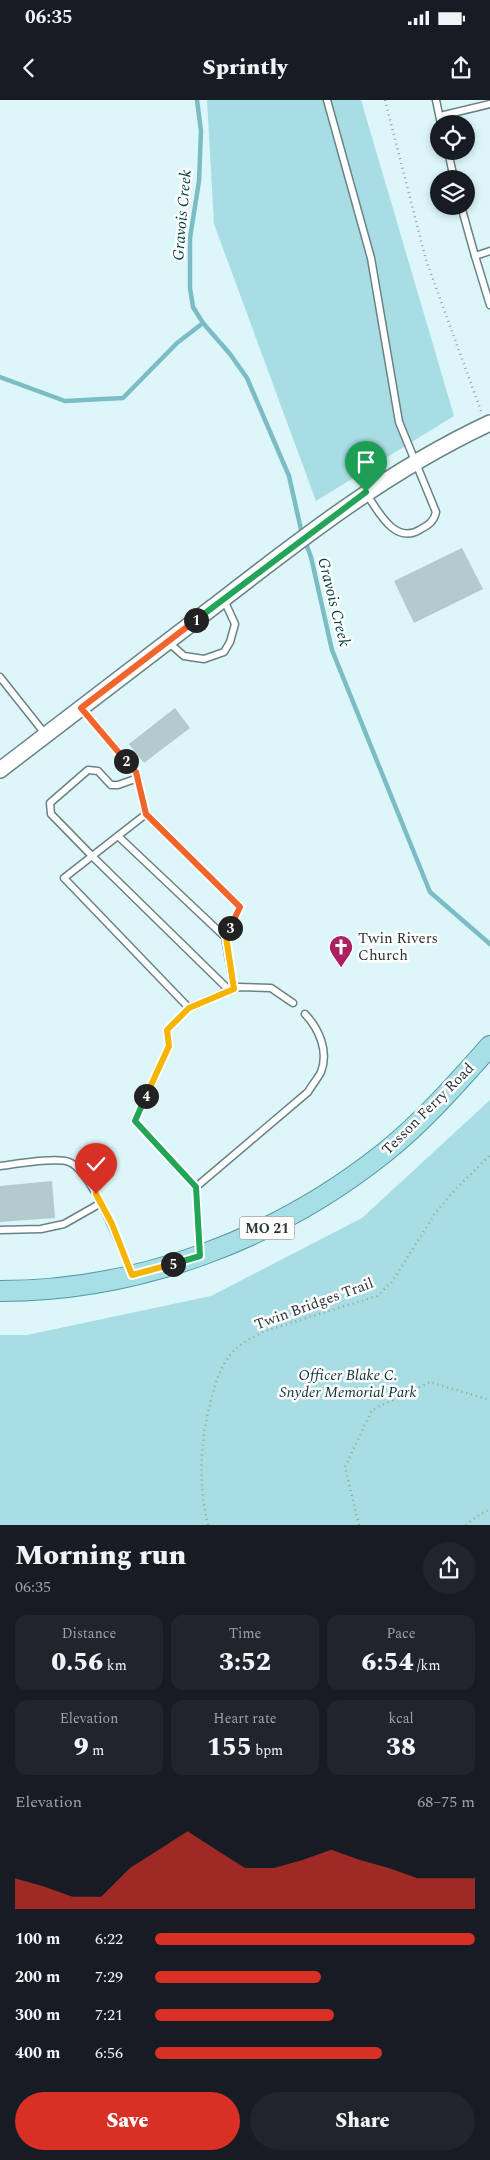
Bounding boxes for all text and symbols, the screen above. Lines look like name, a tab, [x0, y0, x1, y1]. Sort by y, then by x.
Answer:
text: 06:35	[25, 3, 73, 32]
text: Sprintly	[203, 51, 287, 84]
icon: back	[15, 54, 43, 82]
icon: share	[447, 54, 475, 82]
map controls	[430, 115, 475, 215]
button: locate	[430, 115, 475, 160]
water label: Gravois Creek	[166, 168, 198, 262]
button: layers	[430, 170, 475, 215]
pin	[345, 441, 387, 492]
icon: arrive	[352, 448, 380, 476]
water label: Gravois Creek	[311, 555, 357, 650]
pin: 1	[184, 608, 208, 632]
text: 1	[193, 610, 200, 631]
pin: 2	[114, 748, 138, 774]
text: 2	[123, 751, 130, 772]
pin: 3	[218, 916, 242, 940]
text: 3	[227, 918, 234, 939]
place label: Twin Rivers Church	[358, 927, 438, 967]
church icon: Twin Rivers Church	[328, 934, 354, 968]
street label: Tesson Ferry Road	[376, 1057, 480, 1161]
pin: 4	[134, 1084, 158, 1108]
text: 4	[143, 1086, 150, 1107]
pin	[75, 1143, 117, 1194]
icon: check	[82, 1150, 110, 1178]
road number: MO 21	[240, 1216, 294, 1240]
pin: 5	[160, 1252, 186, 1276]
text: 5	[170, 1254, 177, 1275]
street label: Twin Bridges Trail	[251, 1272, 377, 1336]
park label: Officer Blake C. Snyder Memorial Park	[279, 1364, 417, 1404]
text: Morning run	[15, 1534, 186, 1577]
button: share	[423, 1542, 475, 1594]
text: 06:35	[15, 1575, 51, 1599]
text: Distance	[62, 1623, 116, 1644]
text: Time	[229, 1623, 261, 1644]
text: Pace	[387, 1623, 415, 1644]
text: 0.56	[51, 1644, 103, 1682]
text: 3:52	[219, 1644, 271, 1682]
text: 6:54	[362, 1644, 414, 1682]
text: km	[103, 1655, 127, 1676]
text: /km	[414, 1655, 440, 1676]
text: Elevation	[60, 1708, 118, 1729]
text: Heart rate	[213, 1708, 277, 1729]
text: kcal	[388, 1708, 414, 1729]
text: 9	[74, 1729, 89, 1767]
text: 155	[207, 1729, 252, 1767]
text: 38	[386, 1729, 416, 1767]
text: m	[89, 1740, 104, 1761]
text: bpm	[252, 1740, 283, 1761]
text: Elevation	[15, 1790, 82, 1814]
text: 68–75 m	[417, 1790, 475, 1814]
text: 100 m	[15, 1927, 60, 1951]
text: 6:22	[95, 1927, 123, 1951]
text: 200 m	[15, 1965, 60, 1989]
text: 7:29	[95, 1965, 123, 1989]
text: 300 m	[15, 2003, 60, 2027]
text: 7:21	[95, 2003, 123, 2027]
text: 400 m	[15, 2041, 60, 2065]
text: 6:56	[95, 2041, 123, 2065]
button: Save	[15, 2092, 240, 2150]
button: Share	[250, 2092, 475, 2150]

